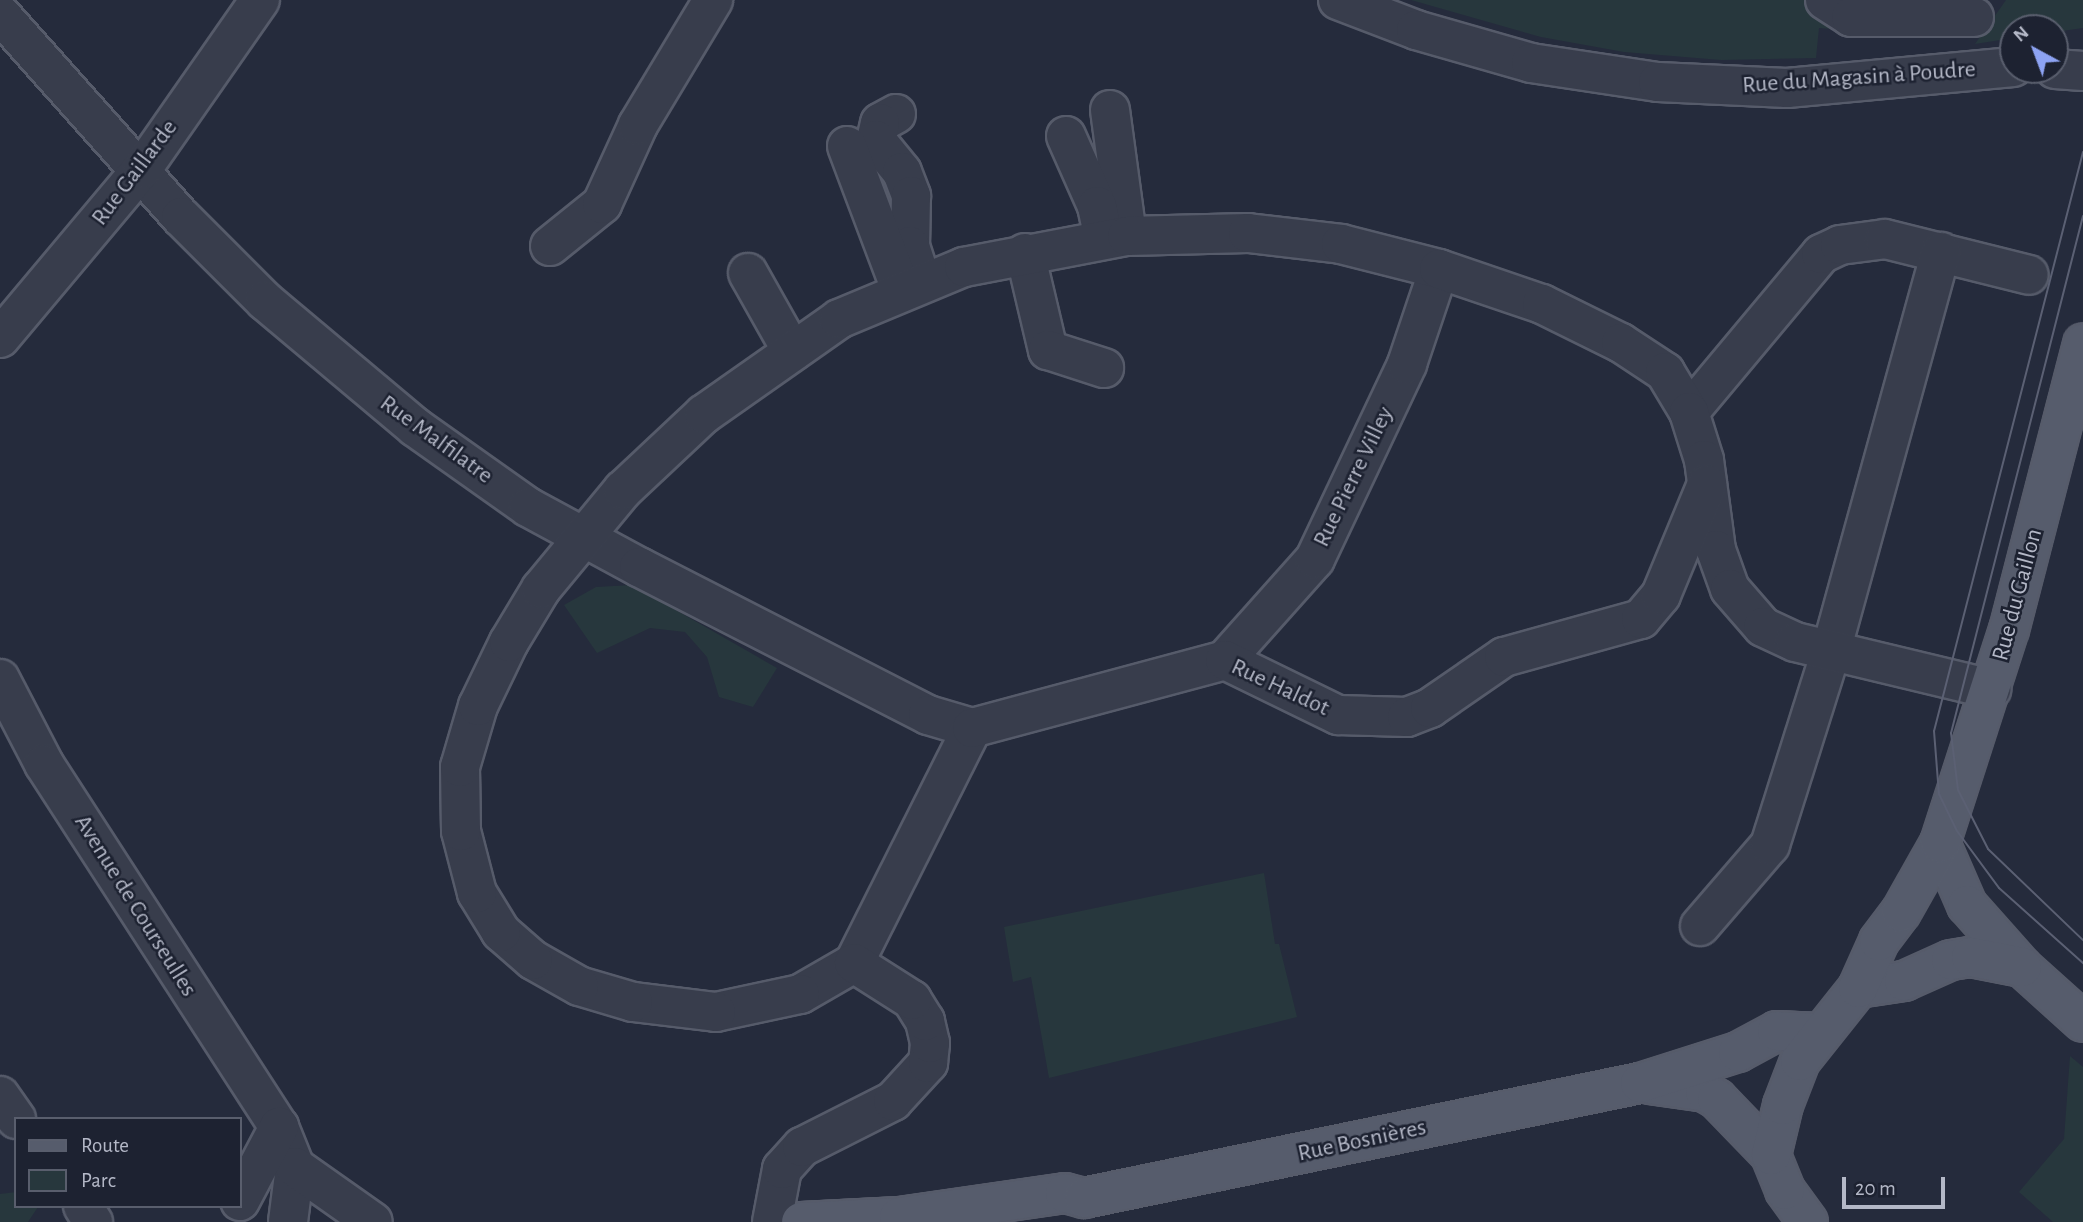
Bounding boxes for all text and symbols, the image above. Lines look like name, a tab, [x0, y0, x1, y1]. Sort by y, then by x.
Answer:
north arrow	[1999, 14, 2069, 84]
text: N	[2010, 23, 2032, 46]
street label: Rue du Magasin à Poudre	[1741, 55, 1977, 101]
street label: Rue Gaillarde	[86, 114, 184, 232]
street label: Rue Malfilatre	[374, 389, 498, 491]
street label: Rue Pierre Villey	[1308, 402, 1400, 552]
street label: Rue du Gaillon	[1987, 526, 2049, 664]
street label: Rue Haldot	[1226, 653, 1334, 723]
street label: Avenue de Courseulles	[67, 810, 203, 1002]
street label: Rue Bosnières	[1295, 1113, 1429, 1169]
legend	[14, 1117, 242, 1208]
text: Route	[81, 1135, 129, 1156]
scale bar	[1845, 1162, 1948, 1206]
text: Parc	[81, 1170, 116, 1191]
text: 20 m	[1855, 1178, 1896, 1199]

